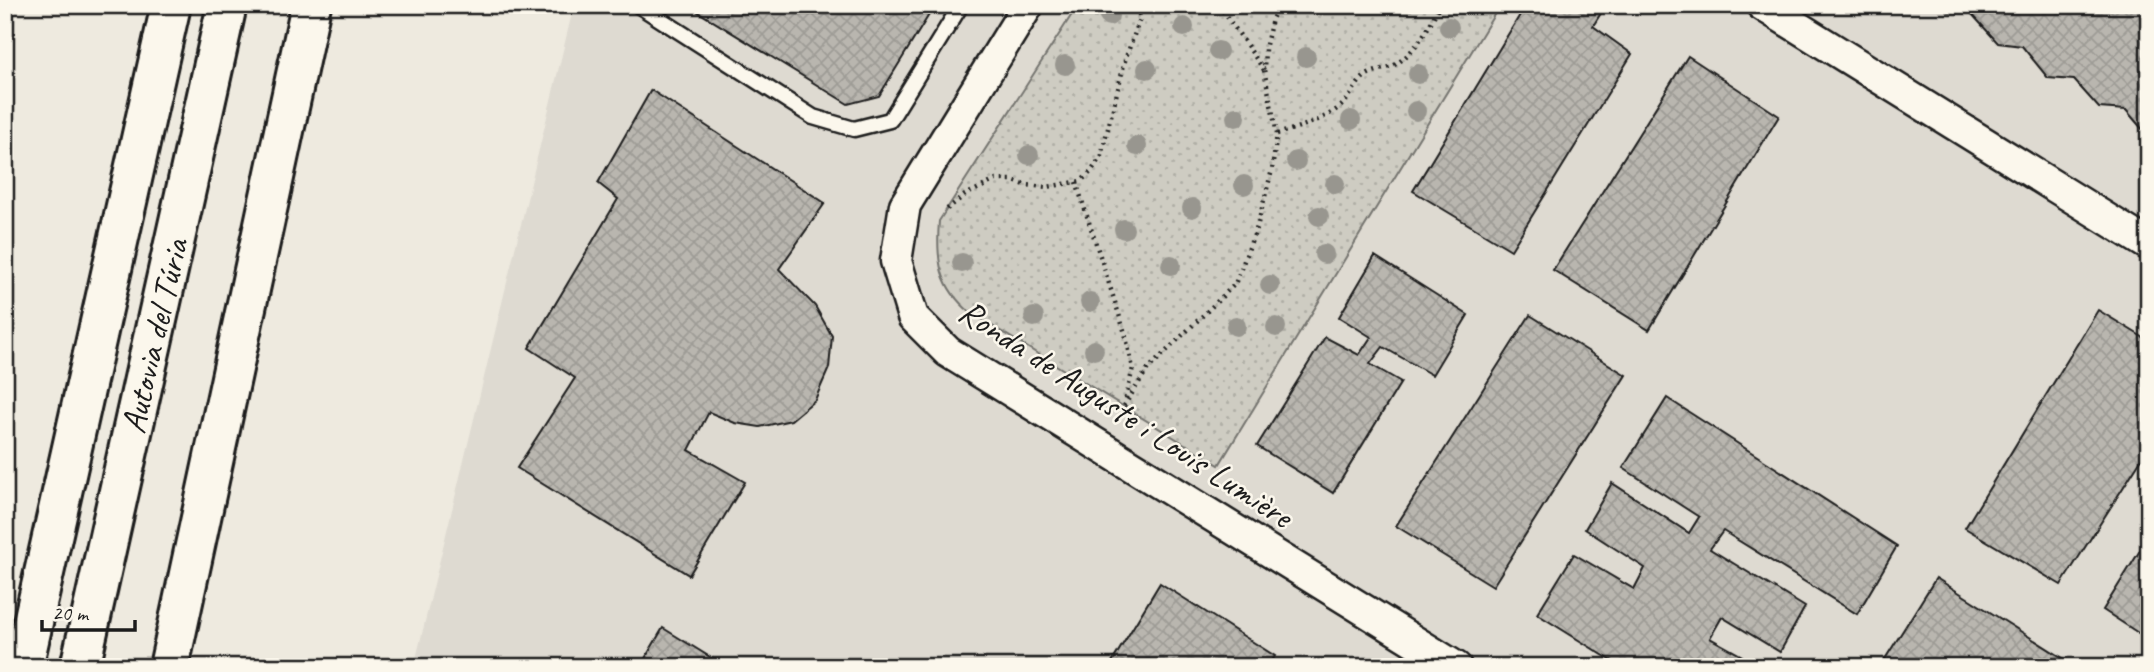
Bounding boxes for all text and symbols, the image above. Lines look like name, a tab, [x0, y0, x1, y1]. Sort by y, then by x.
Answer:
street label: Autovia del Túria	[110, 233, 199, 438]
street label: Ronda de Auguste i Louis Lumière	[950, 289, 1303, 540]
scale bar	[42, 588, 135, 632]
text: 20 m	[52, 600, 90, 626]

